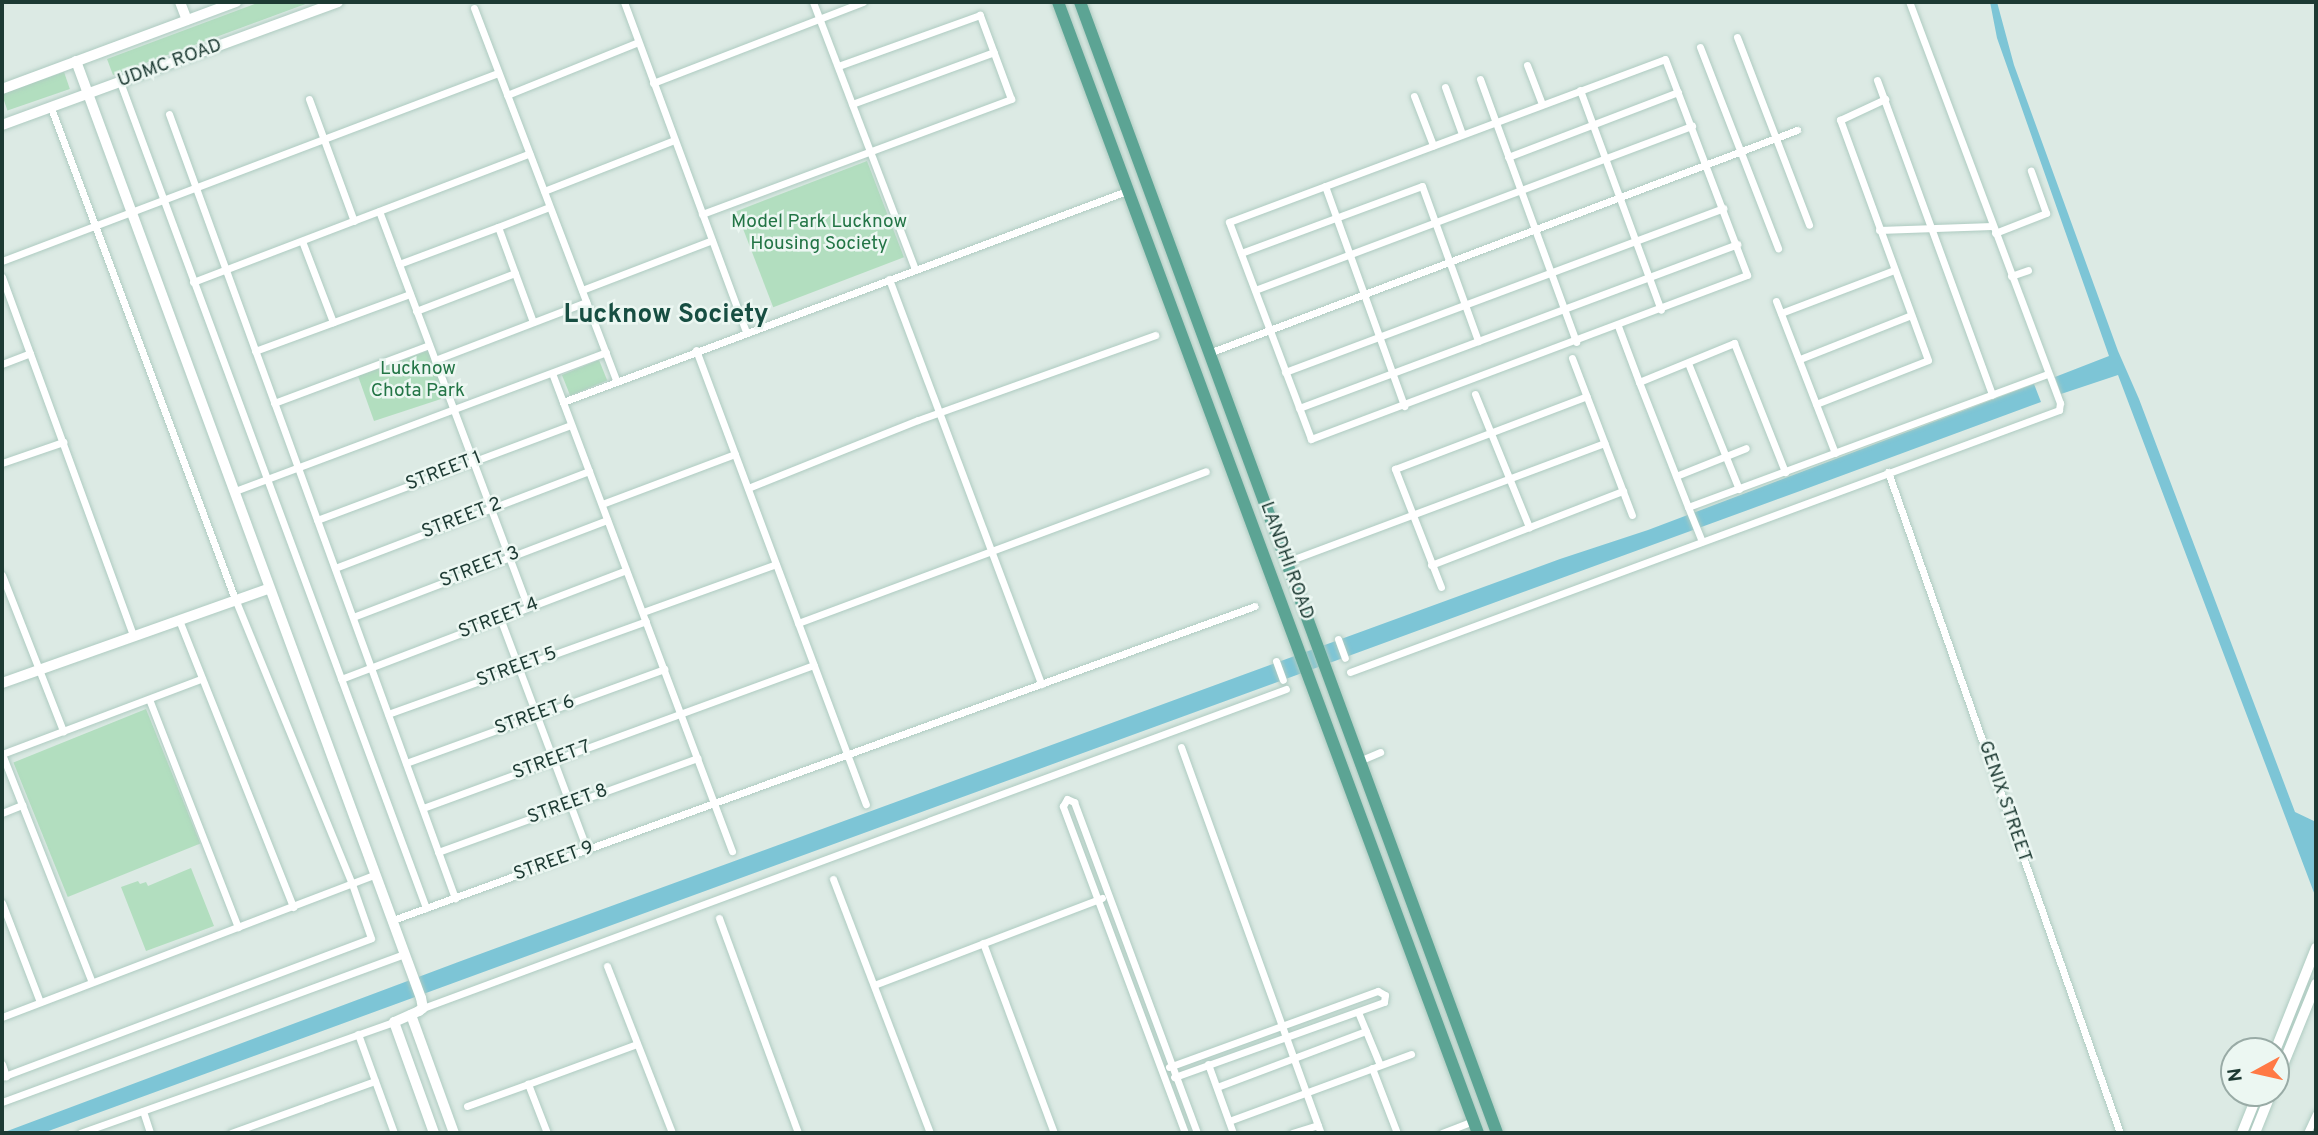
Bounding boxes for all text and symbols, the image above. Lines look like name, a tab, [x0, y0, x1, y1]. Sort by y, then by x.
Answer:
street label: UDMC ROAD	[115, 35, 225, 93]
park label: Model Park Lucknow Housing Society	[731, 212, 907, 256]
district label: Lucknow Society	[563, 300, 769, 332]
park label: Lucknow Chota Park	[371, 359, 465, 403]
street label: STREET 1	[403, 447, 485, 497]
street label: STREET 2	[418, 493, 506, 545]
street label: LANDHI ROAD	[1254, 499, 1318, 623]
street label: STREET 3	[437, 542, 523, 594]
street label: STREET 4	[455, 593, 543, 645]
street label: STREET 5	[473, 643, 561, 693]
street label: STREET 6	[492, 691, 578, 741]
street label: STREET 7	[509, 736, 595, 786]
street label: GENIX STREET	[1972, 738, 2036, 866]
street label: STREET 8	[524, 780, 612, 830]
street label: STREET 9	[511, 837, 597, 887]
north arrow	[2220, 1037, 2290, 1107]
text: N	[2223, 1066, 2249, 1083]

